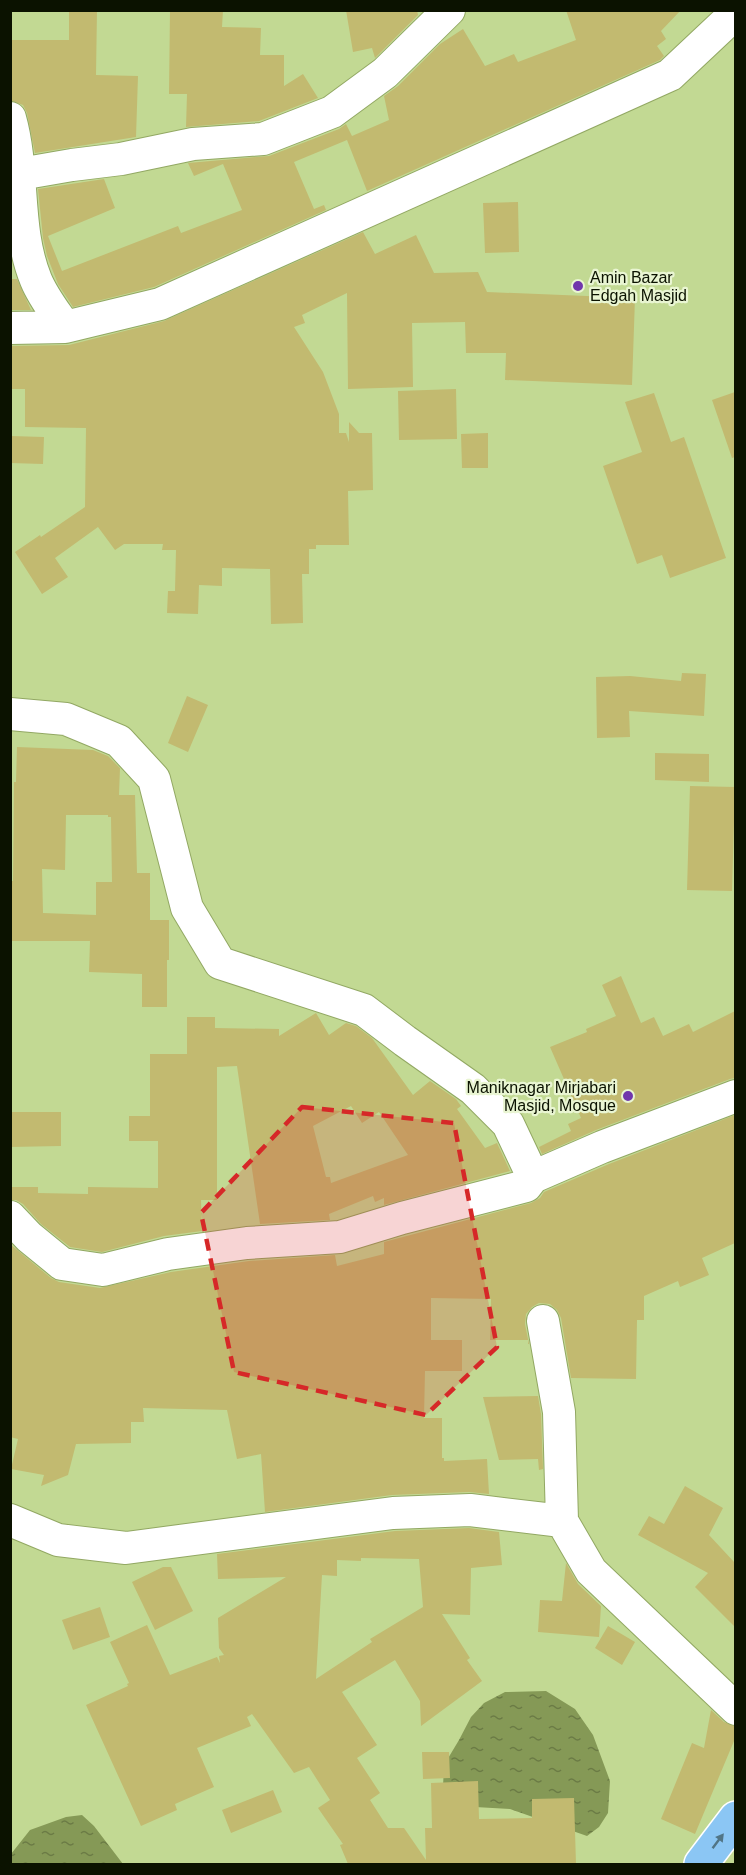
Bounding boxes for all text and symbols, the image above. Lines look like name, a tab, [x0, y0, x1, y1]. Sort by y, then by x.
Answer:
place label: Amin Bazar Edgah Masjid	[590, 269, 687, 304]
marker: Amin Bazar Edgah Masjid	[571, 279, 585, 293]
place label: Maniknagar Mirjabari Masjid, Mosque	[467, 1079, 616, 1114]
marker: Maniknagar Mirjabari Masjid, Mosque	[621, 1089, 635, 1103]
one-way arrow	[712, 1834, 724, 1850]

